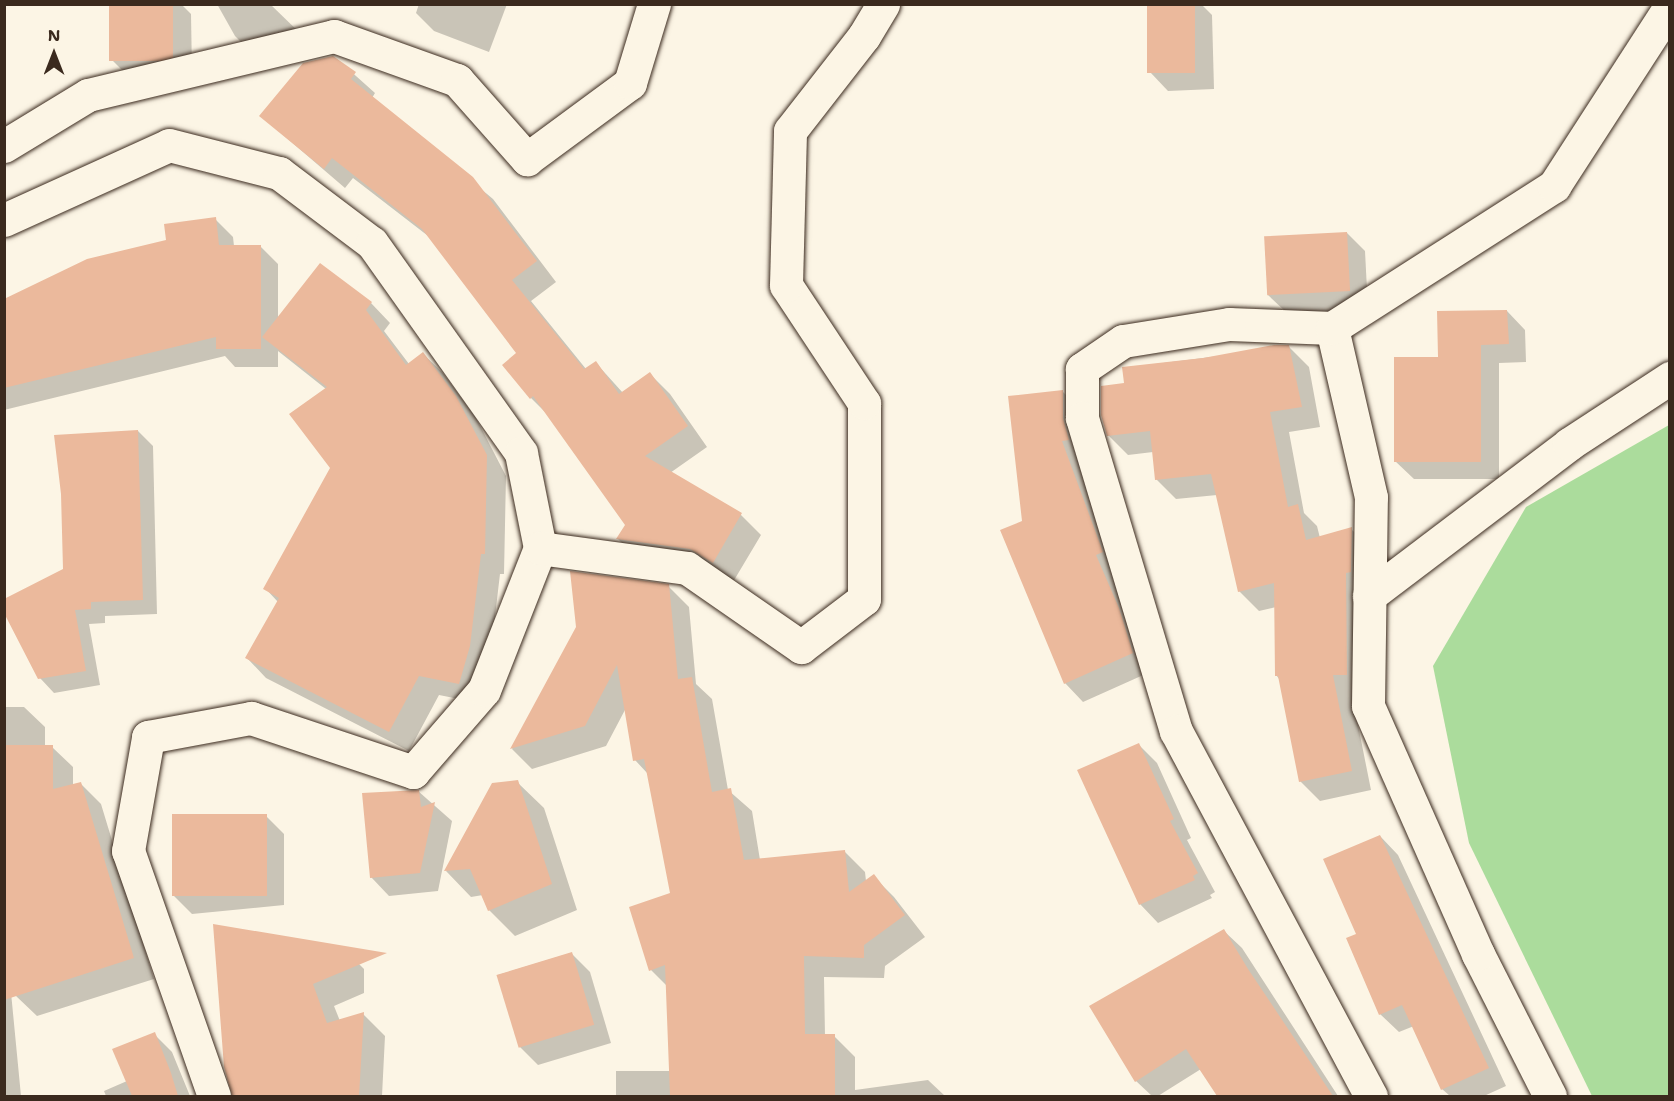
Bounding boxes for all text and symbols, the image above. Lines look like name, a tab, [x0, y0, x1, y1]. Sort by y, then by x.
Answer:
north arrow	[24, 24, 84, 84]
text: N	[48, 25, 60, 46]

